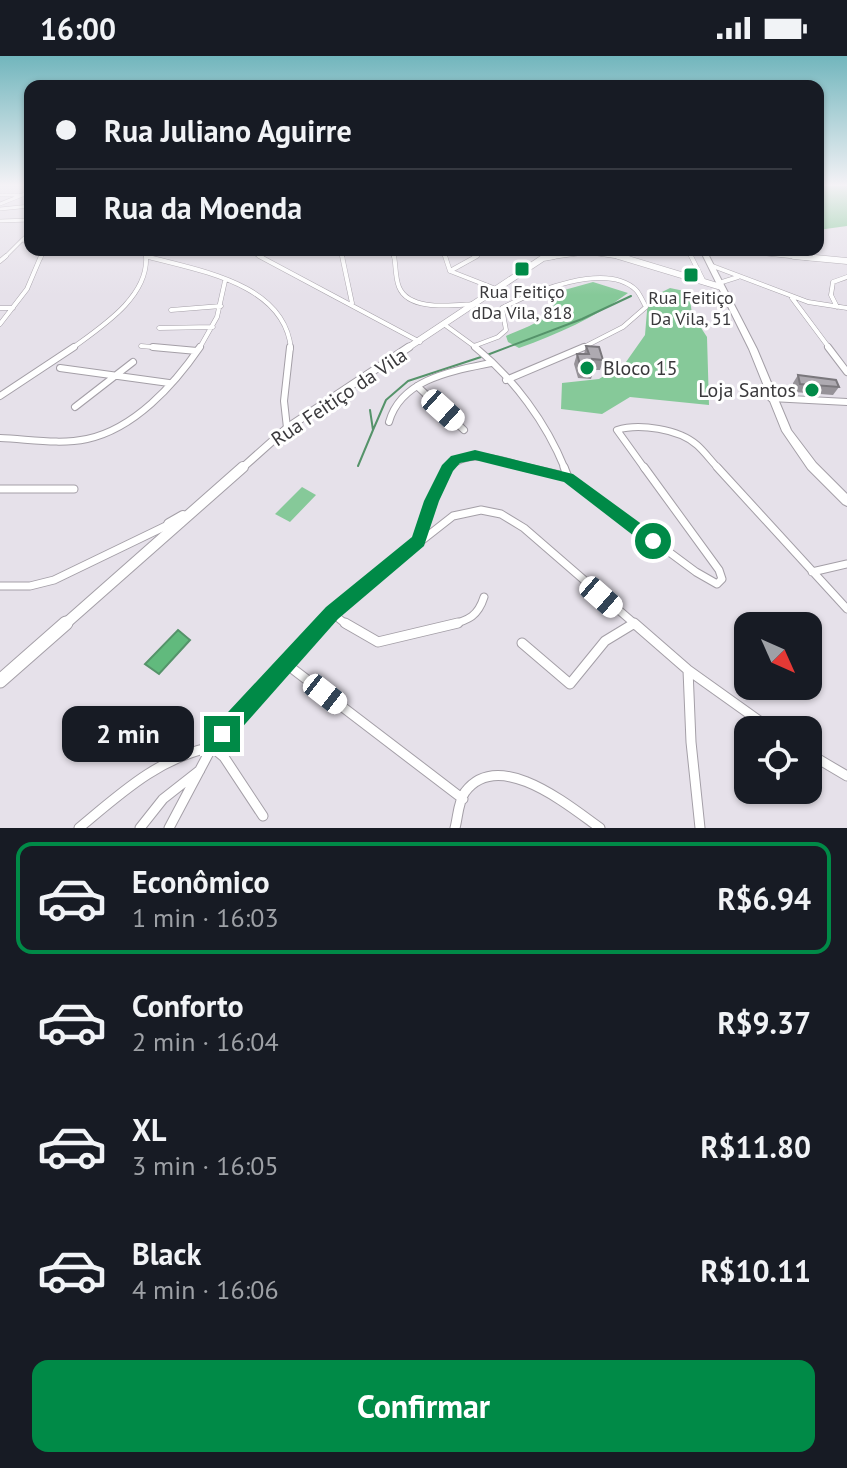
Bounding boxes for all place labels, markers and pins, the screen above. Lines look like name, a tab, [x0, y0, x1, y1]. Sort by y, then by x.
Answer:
marker: Rua Feitiço dDa Vila, 818	[513, 260, 531, 278]
marker: Rua Feitiço Da Vila, 51	[682, 266, 700, 284]
place label: Rua Feitiço dDa Vila, 818	[472, 280, 572, 324]
place label: Rua Feitiço Da Vila, 51	[648, 286, 734, 330]
place label: Bloco 15	[603, 355, 678, 381]
marker: Bloco 15	[578, 359, 596, 377]
place label: Loja Santos	[698, 377, 796, 403]
marker: Loja Santos	[803, 381, 821, 399]

